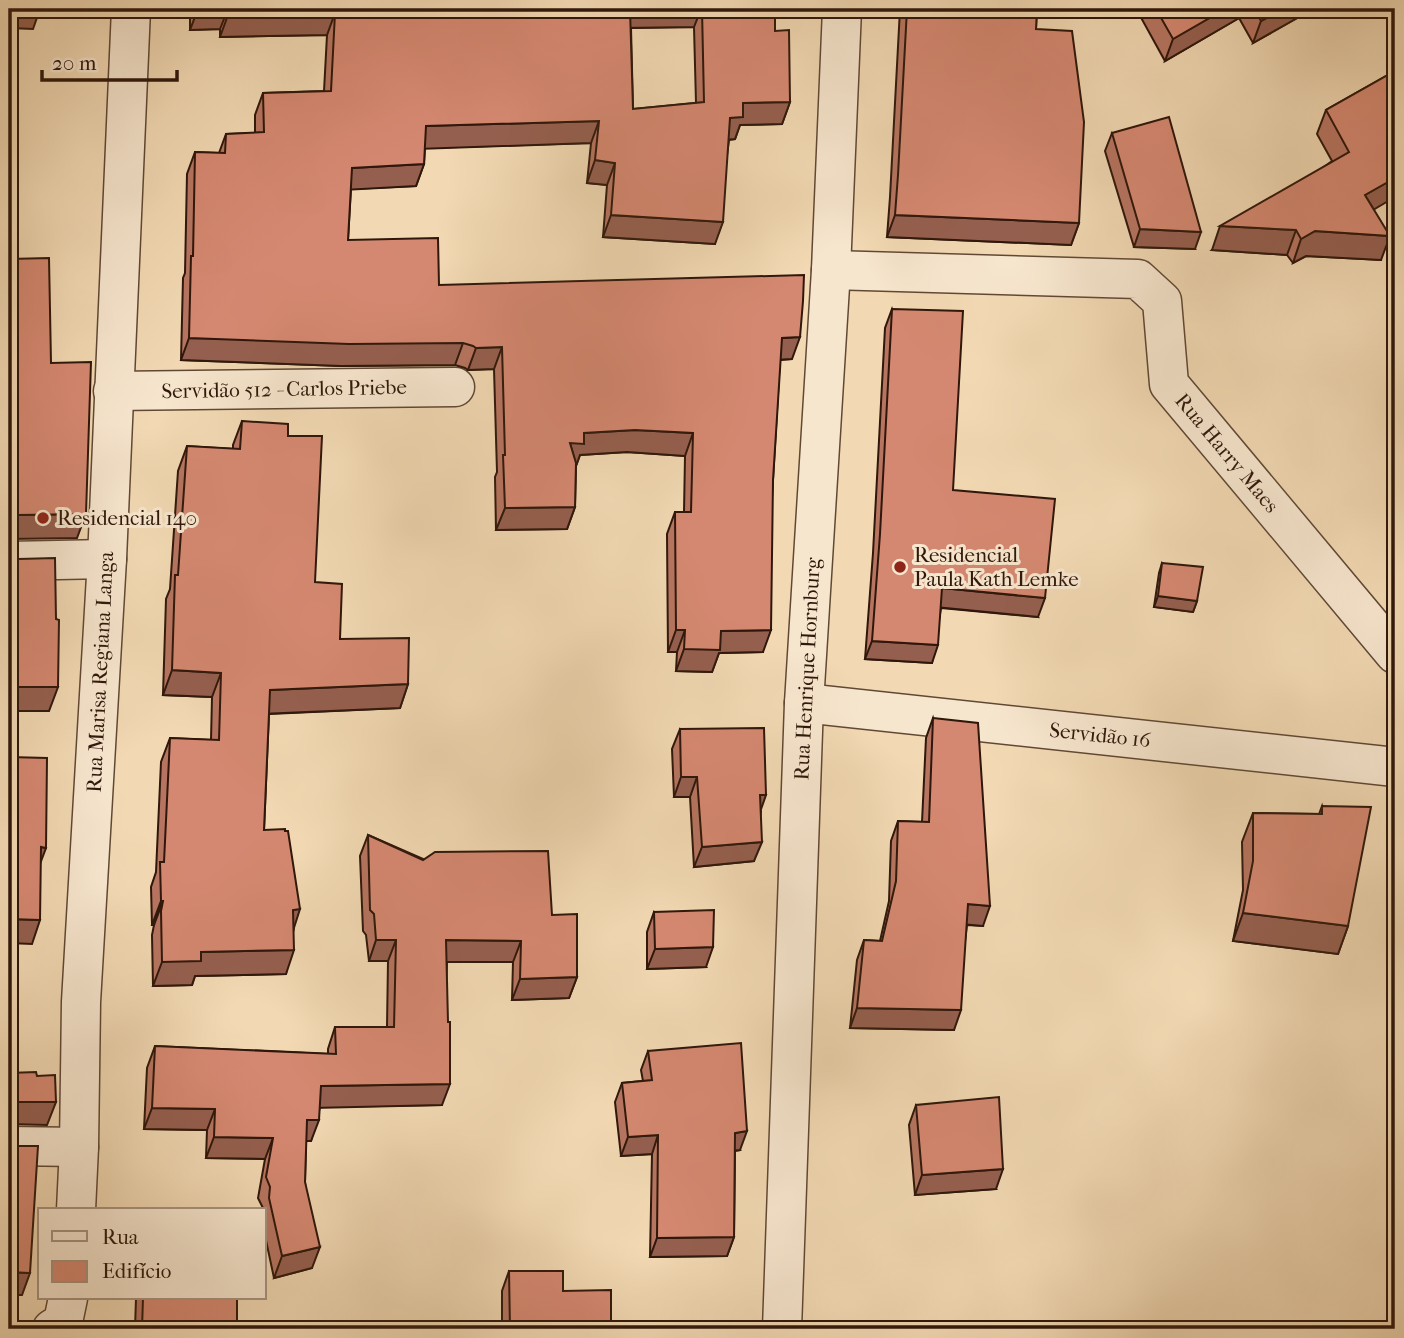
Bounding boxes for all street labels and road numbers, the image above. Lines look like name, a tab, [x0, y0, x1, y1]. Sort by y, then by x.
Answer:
street label: Servidão 512 - Carlos Priebe	[161, 375, 407, 403]
street label: Rua Harry Maes	[1170, 389, 1284, 518]
street label: Rua Marisa Regiana Langa	[82, 550, 118, 793]
street label: Rua Henrique Hornburg	[789, 556, 825, 781]
street label: Servidão 16	[1048, 718, 1153, 752]

